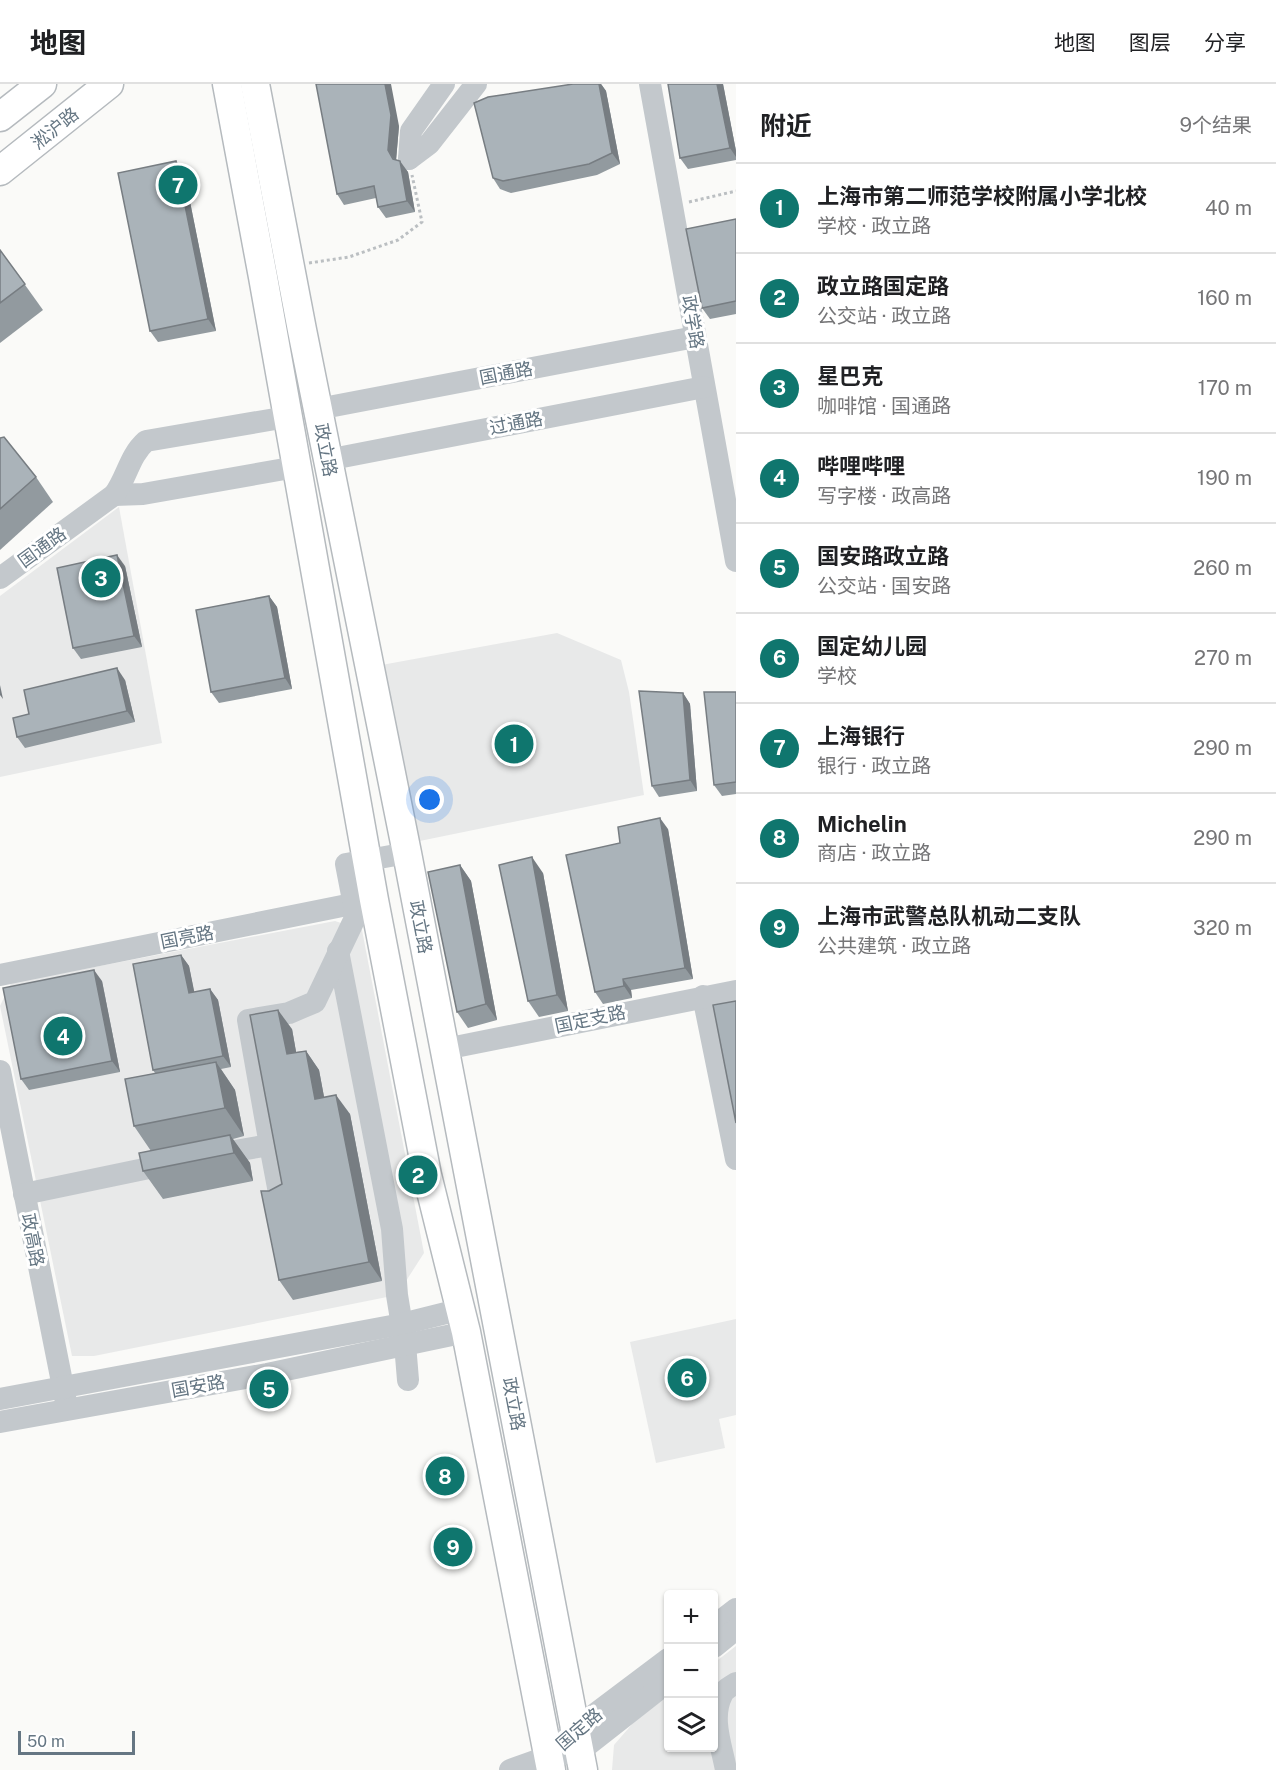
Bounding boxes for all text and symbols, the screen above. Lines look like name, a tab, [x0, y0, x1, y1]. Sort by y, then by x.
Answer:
text: 地图	[30, 26, 86, 59]
text: 地图	[1054, 30, 1096, 55]
text: 图层	[1129, 30, 1171, 55]
text: 分享	[1204, 30, 1246, 55]
street label: 淞沪路	[27, 103, 83, 153]
text: 附近	[760, 110, 812, 141]
text: 9个结果	[1180, 113, 1252, 137]
pin: 7	[158, 162, 198, 208]
text: 上海市第二师范学校附属小学北校	[817, 183, 1147, 209]
text: 1	[775, 196, 784, 220]
text: 40 m	[1205, 196, 1252, 220]
text: 学校 · 政立路	[817, 214, 931, 238]
text: 政立路国定路	[817, 273, 949, 299]
text: 2	[773, 286, 786, 310]
text: 160 m	[1197, 286, 1252, 310]
street label: 政学路	[678, 294, 708, 350]
text: 公交站 · 政立路	[817, 304, 951, 328]
street label: 国通路	[477, 358, 535, 388]
text: 星巴克	[817, 363, 883, 389]
text: 3	[773, 376, 786, 400]
text: 170 m	[1198, 376, 1252, 400]
text: 咖啡馆 · 国通路	[817, 394, 951, 418]
street label: 过通路	[487, 408, 545, 438]
street label: 政立路	[311, 421, 341, 479]
text: 哔哩哔哩	[817, 453, 905, 479]
text: 4	[773, 466, 786, 490]
text: 190 m	[1197, 466, 1252, 490]
text: 写字楼 · 政高路	[817, 484, 951, 508]
street label: 国通路	[14, 523, 70, 571]
text: 国安路政立路	[817, 543, 949, 569]
pin: 3	[82, 556, 120, 600]
text: 5	[773, 556, 786, 580]
text: 260 m	[1193, 556, 1252, 580]
text: 公交站 · 国安路	[817, 574, 951, 598]
text: 国定幼儿园	[817, 633, 927, 659]
text: 6	[773, 646, 786, 670]
text: 270 m	[1194, 646, 1252, 670]
text: 学校	[817, 664, 857, 688]
pin: 1	[494, 722, 534, 766]
text: 上海银行	[817, 723, 905, 749]
text: 7	[773, 736, 786, 760]
text: 290 m	[1193, 736, 1252, 760]
text: 银行 · 政立路	[817, 754, 931, 778]
your location	[415, 785, 444, 814]
text: Michelin	[817, 811, 907, 837]
text: 8	[773, 826, 786, 850]
text: 290 m	[1193, 826, 1252, 850]
text: 商店 · 政立路	[817, 841, 931, 865]
street label: 政立路	[406, 898, 436, 956]
text: 上海市武警总队机动二支队	[817, 903, 1081, 929]
text: 9	[773, 916, 786, 940]
text: 320 m	[1193, 916, 1252, 940]
street label: 国亮路	[158, 922, 216, 952]
text: 公共建筑 · 政立路	[817, 934, 971, 958]
street label: 国定支路	[553, 1001, 627, 1037]
pin: 4	[44, 1014, 82, 1058]
pin: 2	[398, 1152, 438, 1198]
street label: 政高路	[18, 1211, 48, 1269]
pin: 6	[668, 1356, 706, 1400]
pin: 5	[250, 1366, 288, 1412]
street label: 国安路	[170, 1371, 226, 1401]
street label: 政立路	[499, 1375, 529, 1433]
pin: 8	[426, 1454, 464, 1498]
pin: 9	[434, 1524, 472, 1570]
map controls	[664, 1590, 718, 1752]
button: +	[664, 1590, 718, 1644]
button: −	[664, 1644, 718, 1698]
button: layers	[664, 1698, 718, 1752]
street label: 国定路	[552, 1703, 606, 1755]
scale bar	[18, 1728, 135, 1756]
text: 50 m	[27, 1732, 65, 1751]

